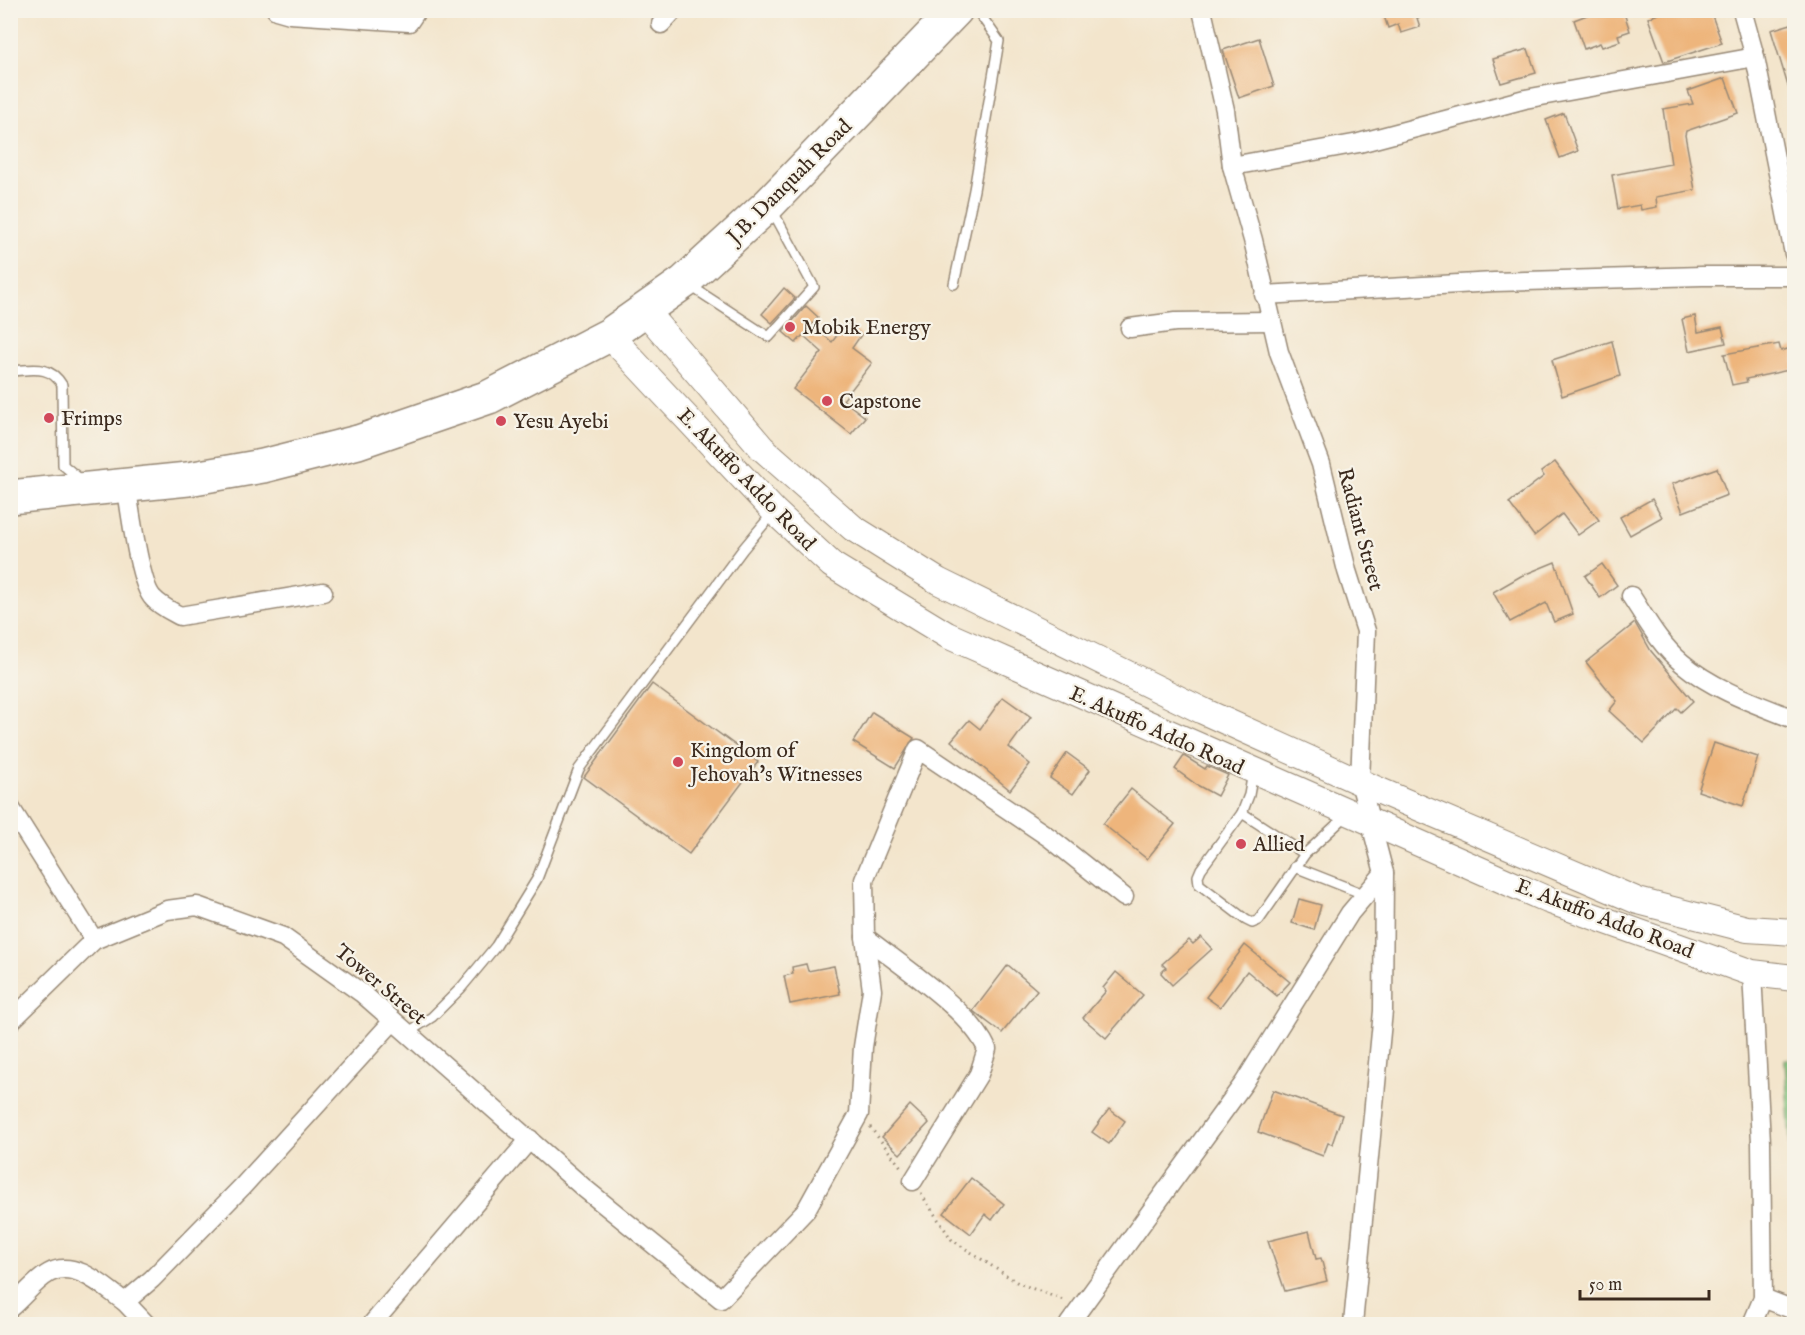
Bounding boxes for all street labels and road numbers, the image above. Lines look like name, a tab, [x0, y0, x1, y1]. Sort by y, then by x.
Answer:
street label: J.B. Danquah Road	[720, 113, 859, 252]
street label: E. Akuffo Addo Road	[671, 403, 822, 558]
street label: Radiant Street	[1330, 465, 1389, 594]
street label: E. Akuffo Addo Road	[1065, 681, 1249, 782]
street label: E. Akuffo Addo Road	[1512, 873, 1698, 966]
street label: Tower Street	[328, 939, 432, 1032]

